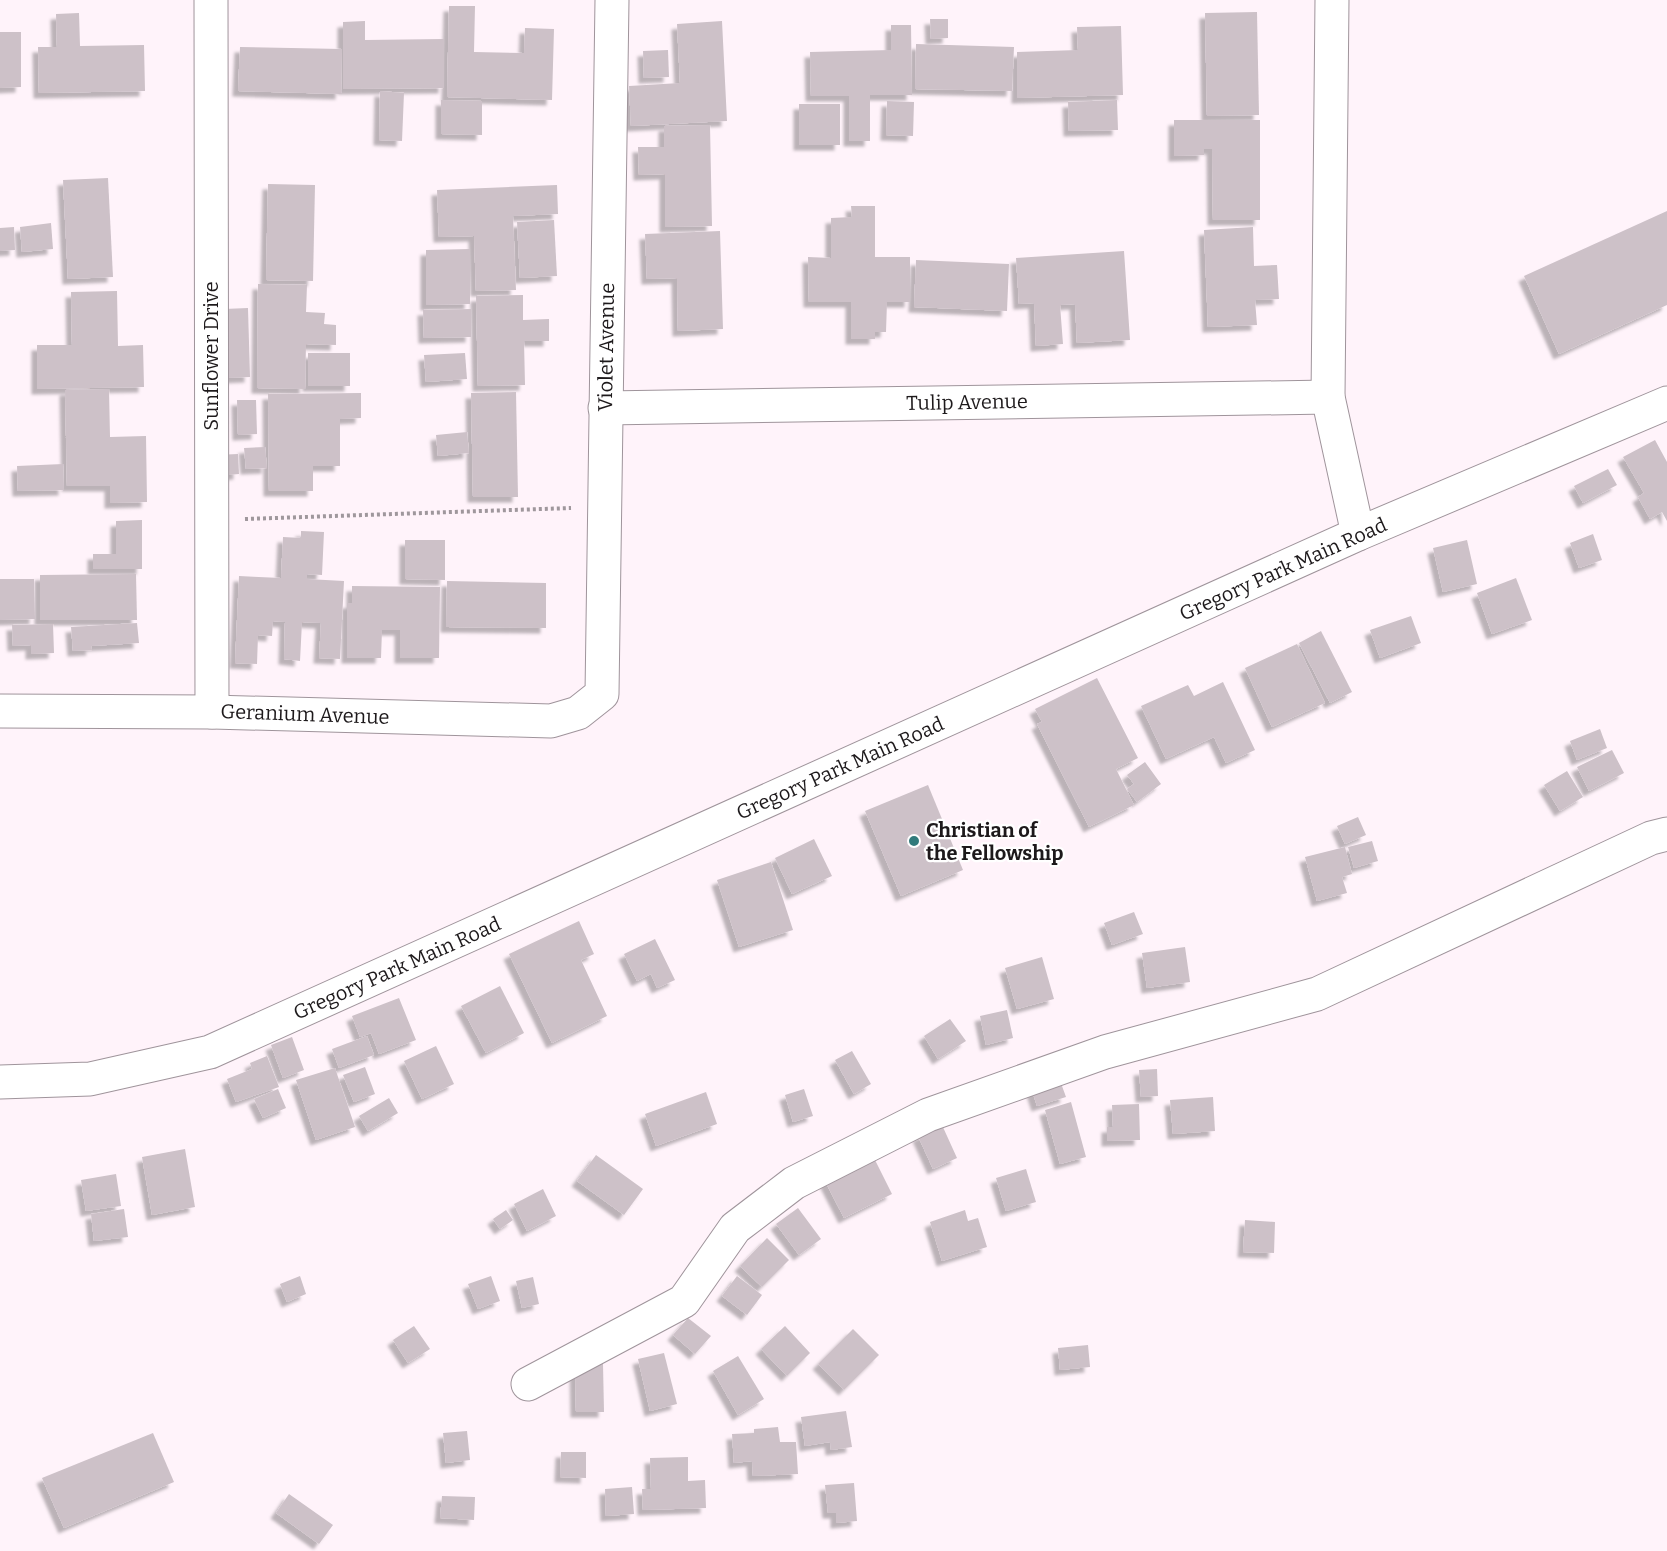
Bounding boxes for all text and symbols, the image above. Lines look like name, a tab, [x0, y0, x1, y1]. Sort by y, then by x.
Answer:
street label: Sunflower Drive	[199, 281, 223, 431]
street label: Violet Avenue	[593, 282, 619, 412]
street label: Tulip Avenue	[906, 389, 1028, 415]
street label: Gregory Park Main Road	[1176, 512, 1391, 626]
street label: Geranium Avenue	[220, 699, 390, 729]
street label: Gregory Park Main Road	[733, 711, 948, 825]
place label: Christian of the Fellowship	[926, 818, 1063, 865]
marker: Christian of the Fellowship	[907, 834, 921, 848]
street label: Gregory Park Main Road	[290, 911, 505, 1025]

